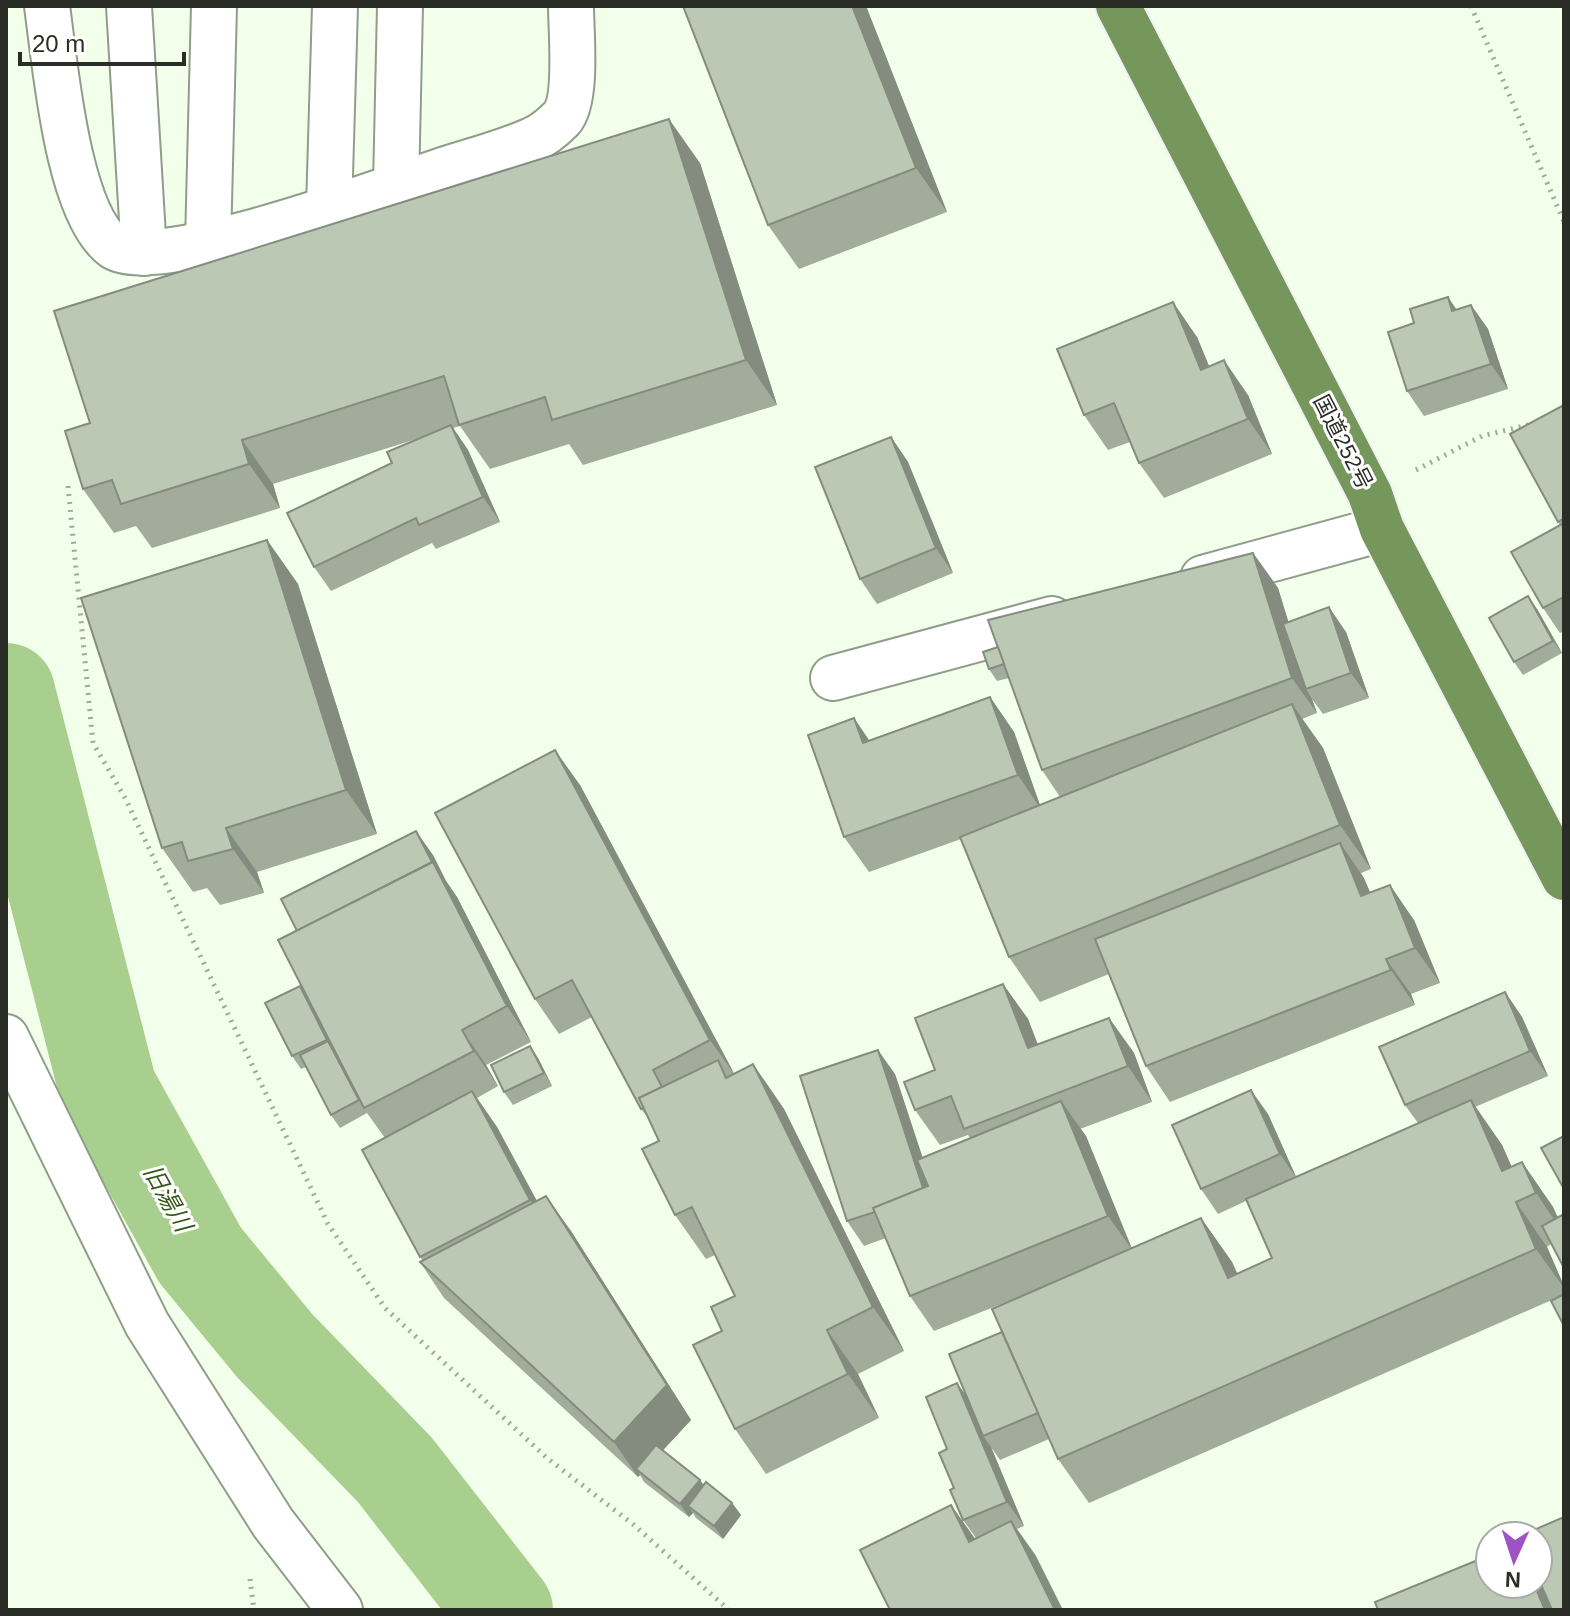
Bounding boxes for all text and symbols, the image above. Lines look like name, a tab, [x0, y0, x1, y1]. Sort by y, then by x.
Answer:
scale bar	[20, 16, 184, 66]
text: 20 m	[32, 30, 85, 57]
street label: 国道252号	[1309, 391, 1377, 493]
water label: 旧湯川	[139, 1160, 199, 1239]
north arrow	[1474, 1520, 1554, 1600]
text: N	[1504, 1567, 1522, 1592]

